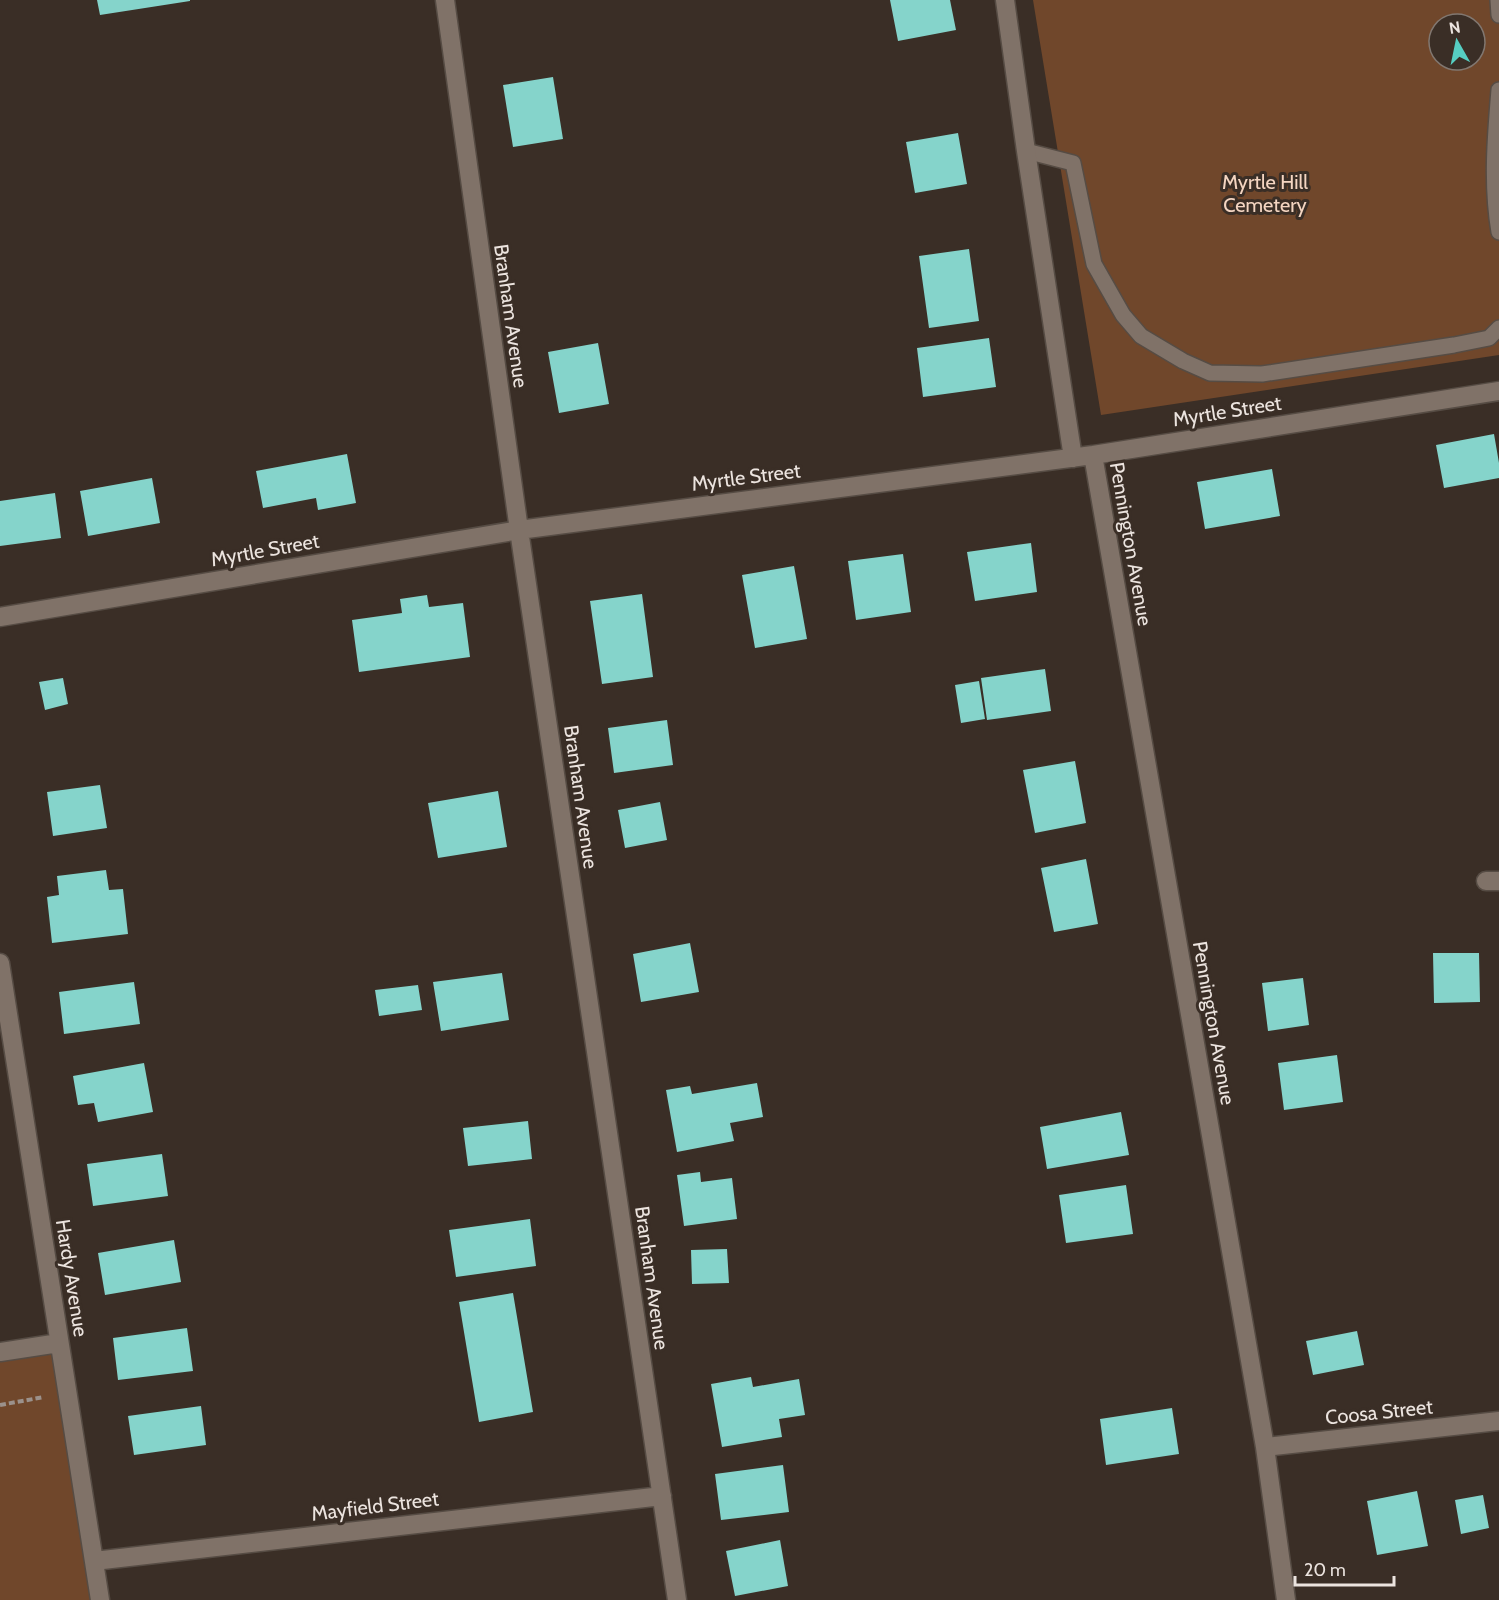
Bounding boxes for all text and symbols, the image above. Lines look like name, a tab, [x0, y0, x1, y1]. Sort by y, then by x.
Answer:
north arrow	[1427, 12, 1487, 72]
text: N	[1448, 17, 1462, 38]
park label: Myrtle Hill Cemetery	[1222, 170, 1308, 217]
street label: Branham Avenue	[489, 243, 533, 389]
street label: Myrtle Street	[1171, 391, 1283, 431]
street label: Myrtle Street	[690, 458, 802, 496]
street label: Pennington Avenue	[1105, 460, 1157, 628]
street label: Myrtle Street	[209, 529, 321, 571]
street label: Branham Avenue	[559, 724, 603, 870]
street label: Pennington Avenue	[1188, 939, 1240, 1107]
street label: Branham Avenue	[630, 1205, 674, 1351]
street label: Hardy Avenue	[51, 1218, 93, 1338]
street label: Coosa Street	[1324, 1394, 1434, 1430]
street label: Mayfield Street	[310, 1486, 440, 1526]
scale bar	[1295, 1549, 1394, 1587]
text: 20 m	[1304, 1559, 1346, 1581]

